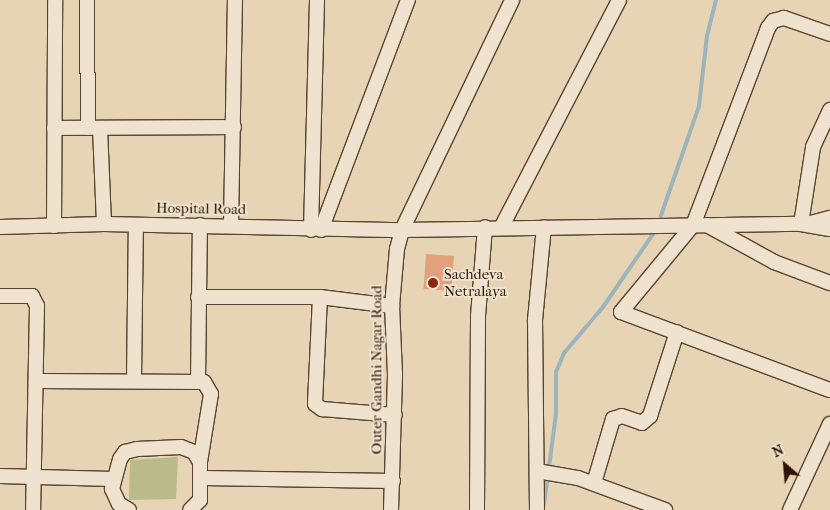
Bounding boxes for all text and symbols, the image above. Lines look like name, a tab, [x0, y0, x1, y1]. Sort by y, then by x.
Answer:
street label: Hospital Road	[156, 199, 246, 219]
place label: Sachdeva Netralaya	[444, 265, 507, 300]
marker: Sachdeva Netralaya	[426, 276, 440, 290]
street label: Outer Gandhi Nagar Road	[368, 285, 386, 455]
north arrow	[760, 440, 810, 490]
text: N	[769, 441, 787, 461]

